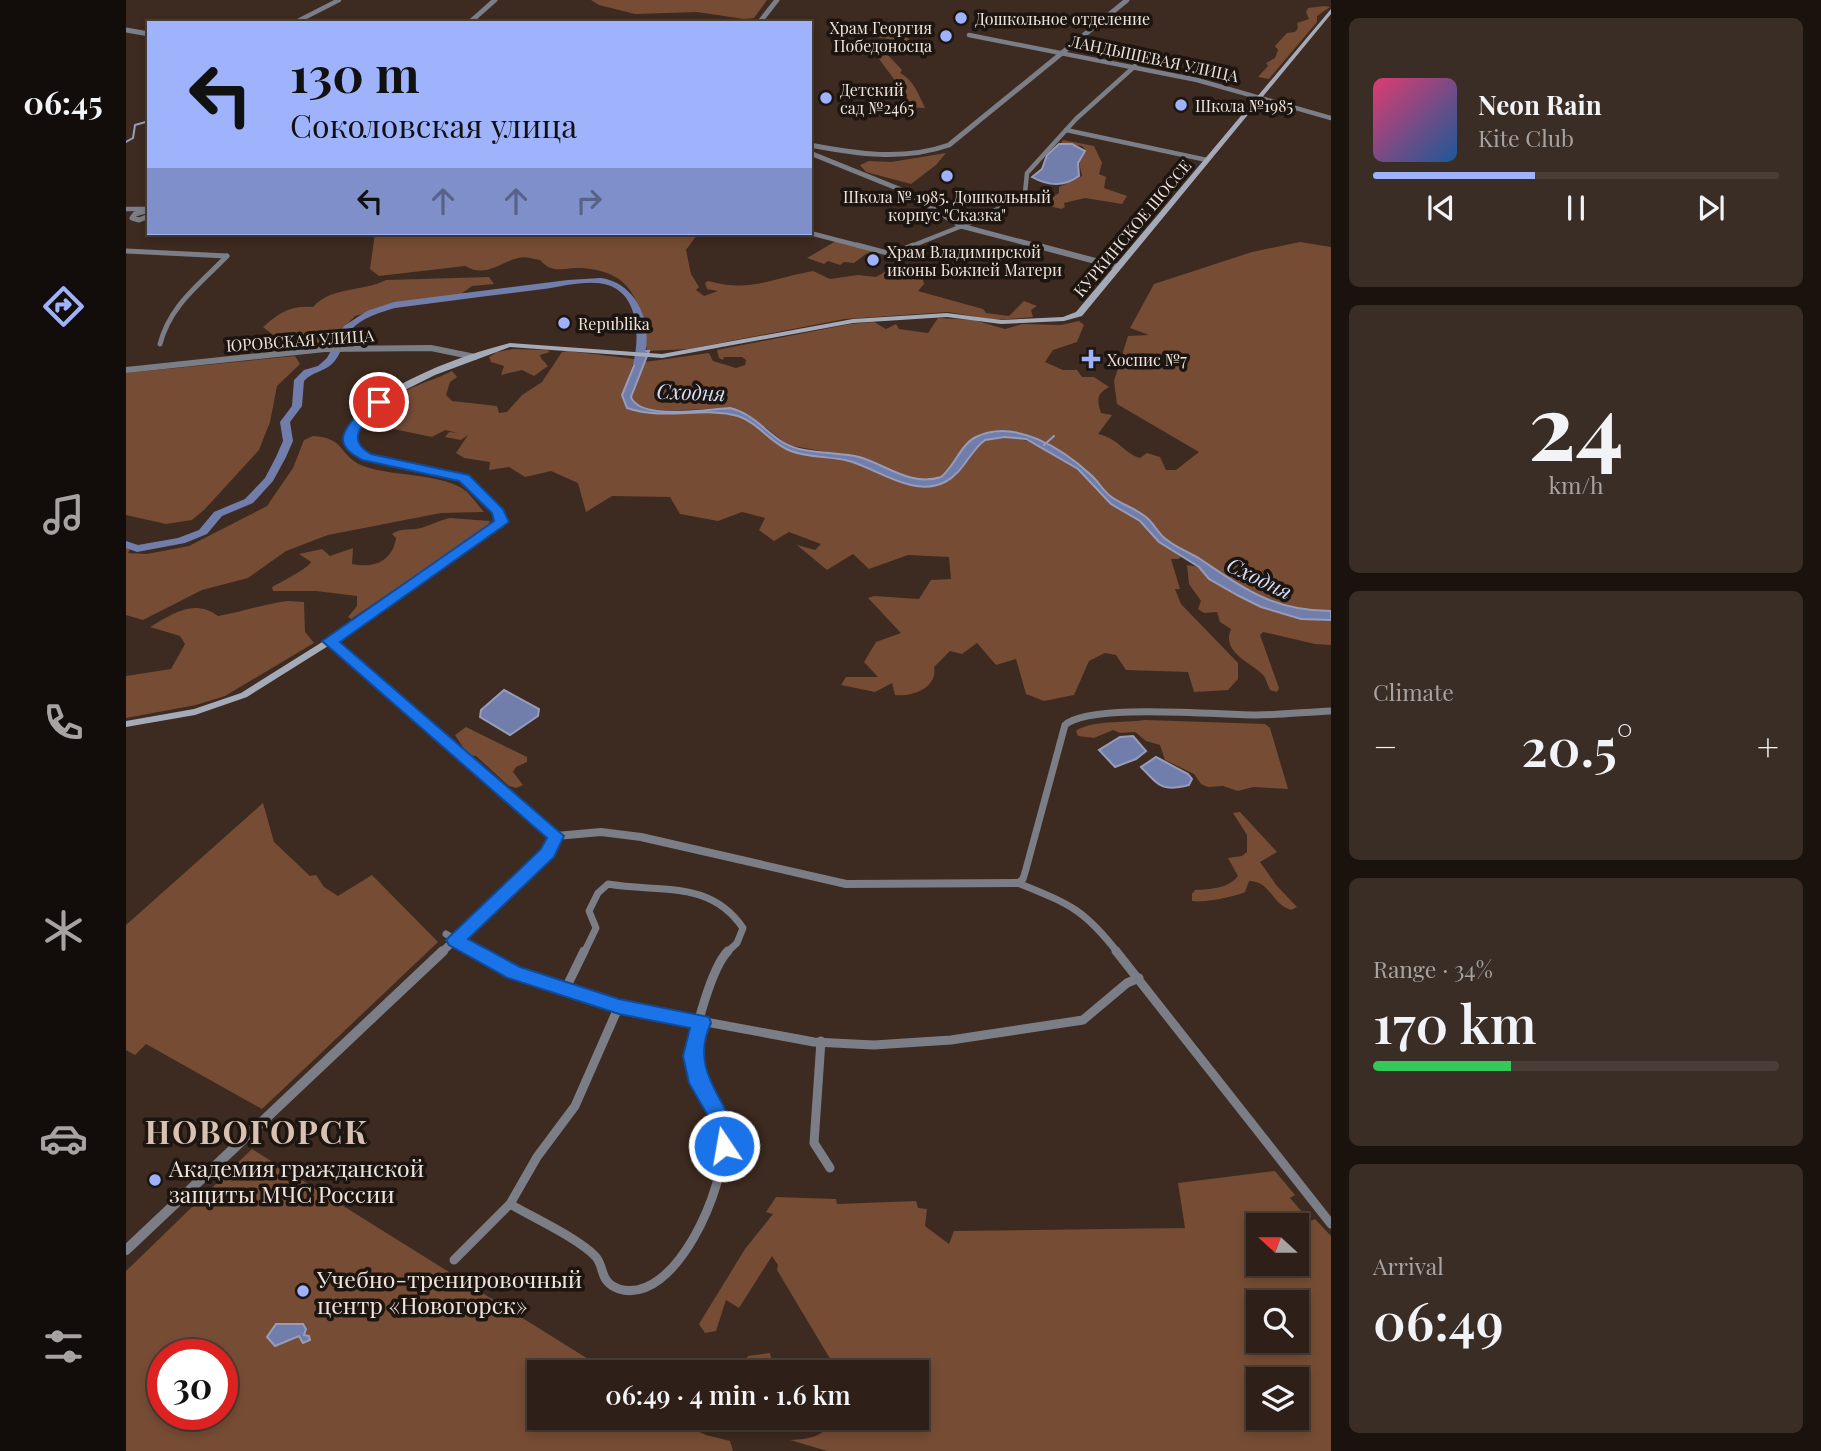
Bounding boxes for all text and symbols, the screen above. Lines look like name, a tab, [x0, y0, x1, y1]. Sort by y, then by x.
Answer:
place label: Дошкольное отделение	[975, 8, 1150, 29]
marker: Дошкольное отделение	[953, 10, 969, 26]
place label: Храм Георгия Победоносца	[829, 17, 932, 56]
marker: Храм Георгия Победоносца	[938, 28, 954, 44]
street label: ЛАНДЫШЕВАЯ УЛИЦА	[1066, 30, 1242, 86]
text: 130 m	[290, 40, 420, 105]
icon: left	[175, 49, 266, 140]
place label: Детский сад №2465	[840, 79, 914, 118]
text: 06:45	[23, 80, 103, 123]
text: Neon Rain	[1478, 87, 1602, 122]
marker: Детский сад №2465	[818, 90, 834, 106]
place label: Школа №1985	[1195, 95, 1293, 116]
marker: Школа №1985	[1173, 97, 1189, 113]
text: Соколовская улица	[290, 103, 577, 146]
text: Kite Club	[1478, 122, 1574, 153]
street label: КУРКИНСКОЕ ШОССЕ	[1069, 155, 1195, 301]
marker: Школа № 1985. Дошкольный корпус "Сказка"	[939, 168, 955, 184]
icon: left	[351, 182, 389, 220]
icon: ahead	[424, 182, 462, 220]
icon: ahead	[497, 182, 535, 220]
icon: right	[570, 182, 608, 220]
place label: Школа № 1985. Дошкольный корпус "Сказка"	[843, 186, 1051, 225]
icon: previous	[1422, 189, 1460, 227]
icon: pause	[1557, 189, 1595, 227]
icon: next	[1692, 189, 1730, 227]
place label: Храм Владимирской иконы Божией Матери	[887, 241, 1062, 280]
marker: Храм Владимирской иконы Божией Матери	[865, 252, 881, 268]
icon: directions	[39, 282, 88, 331]
place label: Republika	[578, 313, 650, 334]
marker: Republika	[556, 315, 572, 331]
street label: ЮРОВСКАЯ УЛИЦА	[225, 324, 376, 356]
marker: Хоспис №7	[1081, 349, 1101, 369]
place label: Хоспис №7	[1107, 349, 1187, 370]
text: 24	[1528, 363, 1624, 484]
pin	[349, 372, 409, 432]
water label: Сходня	[656, 376, 726, 406]
icon: arrive	[360, 383, 398, 421]
text: km/h	[1548, 469, 1604, 500]
icon: music	[39, 490, 88, 539]
water label: Сходня	[1223, 549, 1297, 605]
text: Climate	[1373, 676, 1454, 707]
icon: phone	[39, 698, 88, 747]
text: 20.5°	[1521, 711, 1633, 780]
text: −	[1373, 720, 1398, 771]
text: +	[1757, 720, 1779, 771]
icon: climate	[39, 906, 88, 955]
text: Range · 34%	[1373, 953, 1493, 984]
text: 170 km	[1373, 988, 1536, 1057]
district label: НОВОГОРСК	[145, 1109, 369, 1152]
position arrow	[687, 1109, 761, 1183]
icon: car	[39, 1114, 88, 1163]
place label: Академия гражданской защиты МЧС России	[168, 1152, 424, 1209]
marker: Академия гражданской защиты МЧС России	[147, 1172, 163, 1188]
north arrow	[1246, 1213, 1309, 1276]
map controls	[1246, 1213, 1309, 1430]
text: Arrival	[1373, 1250, 1444, 1281]
place label: Учебно-тренировочный центр «Новогорск»	[316, 1263, 582, 1320]
marker: Учебно-тренировочный центр «Новогорск»	[295, 1283, 311, 1299]
text: 06:49	[1373, 1285, 1504, 1354]
button: search	[1246, 1290, 1309, 1353]
icon: filters	[39, 1322, 88, 1371]
speed limit sign: 30	[147, 1339, 238, 1430]
button: layers	[1246, 1367, 1309, 1430]
text: 06:49 · 4 min · 1.6 km	[605, 1377, 851, 1412]

